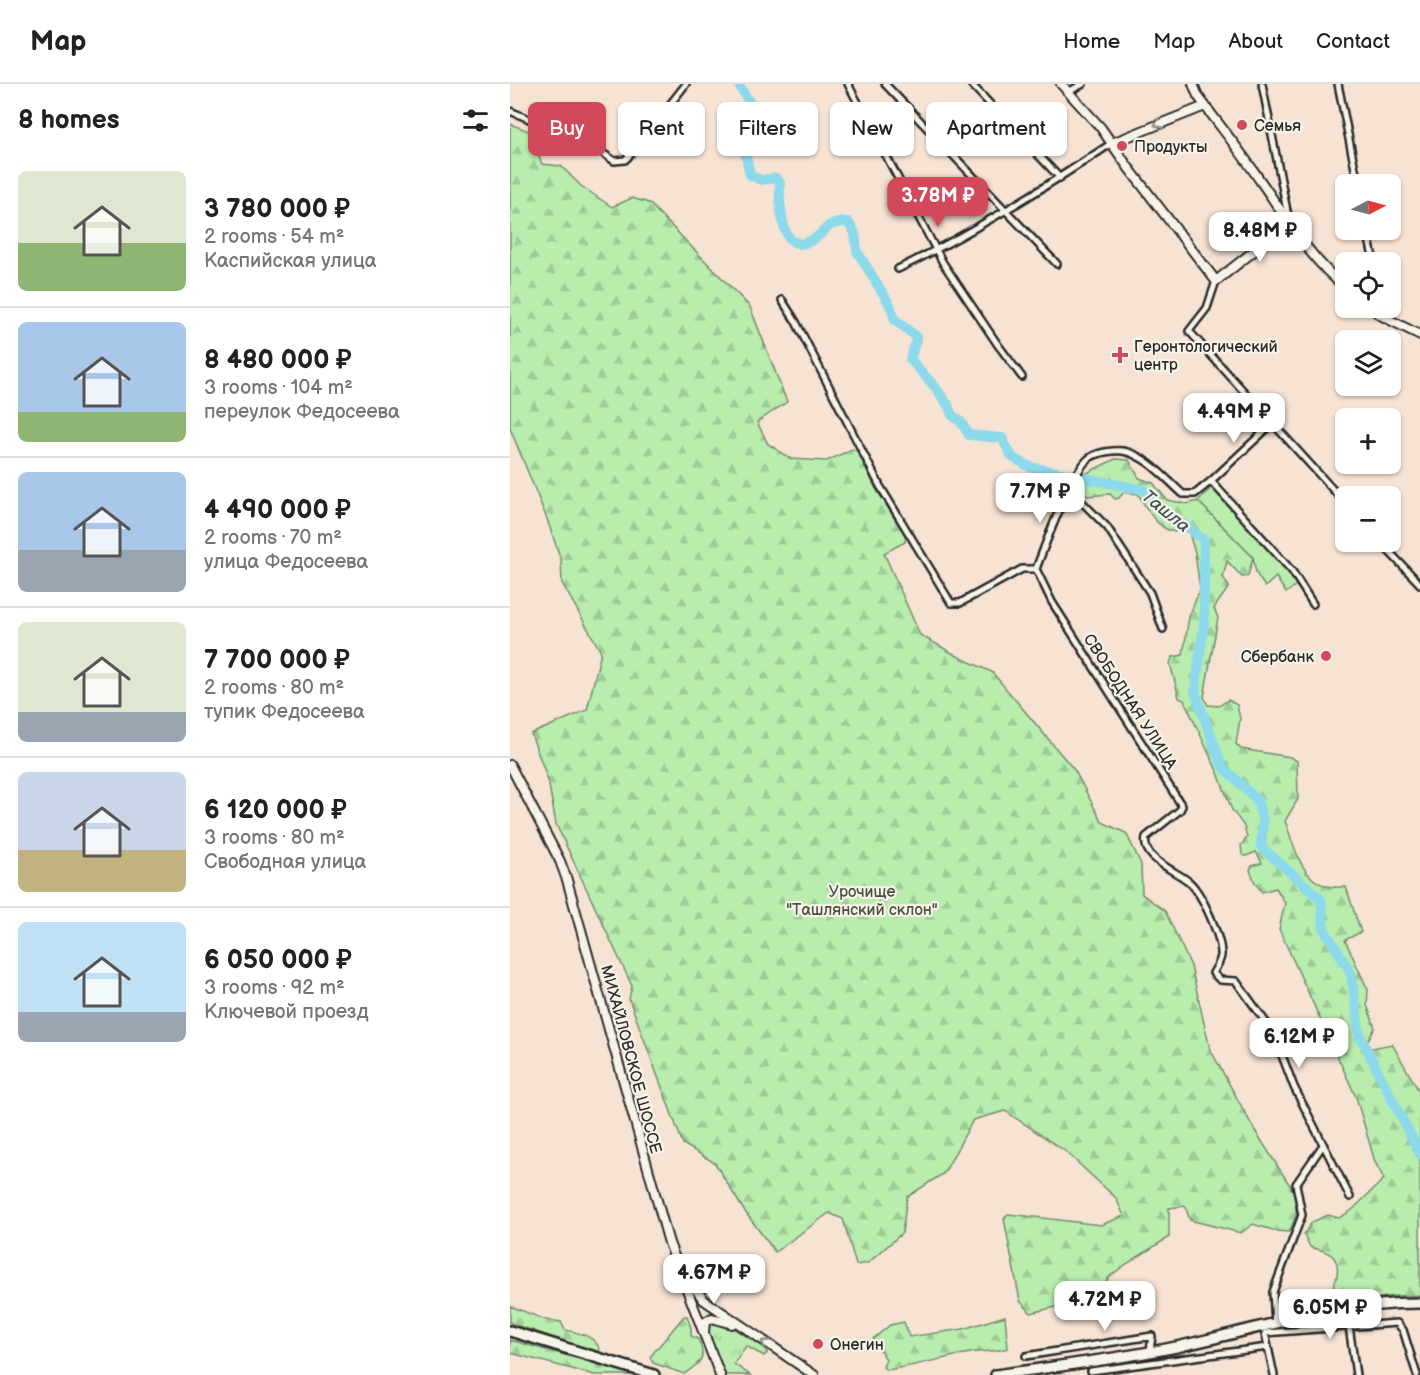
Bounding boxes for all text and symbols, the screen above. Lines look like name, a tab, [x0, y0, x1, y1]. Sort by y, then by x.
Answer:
text: Map	[30, 25, 86, 58]
text: Home	[1063, 29, 1120, 54]
text: Map	[1153, 29, 1195, 54]
text: About	[1228, 29, 1283, 54]
text: Contact	[1316, 29, 1390, 54]
chip: Buy	[528, 102, 606, 156]
chip: Rent	[618, 102, 705, 156]
chip: Filters	[717, 102, 818, 156]
chip: New	[830, 102, 914, 156]
chip: Apartment	[926, 102, 1067, 156]
icon: filters	[459, 104, 492, 137]
text: 8 homes	[18, 105, 120, 136]
one-way arrow	[1154, 117, 1165, 129]
place label: Семья	[1254, 117, 1301, 136]
marker: Семья	[1235, 118, 1249, 132]
place label: Продукты	[1134, 138, 1207, 157]
marker: Продукты	[1115, 139, 1129, 153]
north arrow	[1335, 174, 1401, 240]
map controls	[1335, 174, 1401, 552]
pin: 3.78M ₽	[883, 177, 993, 228]
text: 3.78M ₽	[901, 184, 975, 208]
text: 3 780 000 ₽	[204, 194, 350, 225]
icon: home	[66, 195, 138, 267]
pin: 8.48M ₽	[1205, 212, 1315, 263]
text: 8.48M ₽	[1223, 219, 1297, 243]
text: 2 rooms · 54 m²	[204, 225, 344, 249]
text: Каспийская улица	[204, 249, 376, 273]
button: locate	[1335, 252, 1401, 318]
button: layers	[1335, 330, 1401, 396]
place label: Геронтологический центр	[1134, 338, 1278, 375]
text: 8 480 000 ₽	[204, 345, 352, 376]
icon: home	[66, 346, 138, 418]
marker: Геронтологический центр	[1111, 346, 1129, 364]
text: 3 rooms · 104 m²	[204, 376, 353, 400]
pin: 4.49M ₽	[1179, 393, 1289, 444]
text: переулок Федосеева	[204, 400, 400, 424]
text: 4.49M ₽	[1197, 400, 1271, 424]
button: +	[1335, 408, 1401, 474]
pin: 7.7M ₽	[991, 473, 1089, 524]
text: 7.7M ₽	[1010, 480, 1070, 504]
water label: Ташла	[1137, 486, 1194, 537]
button: −	[1335, 486, 1401, 552]
text: 4 490 000 ₽	[204, 495, 351, 526]
icon: home	[66, 496, 138, 568]
text: 2 rooms · 70 m²	[204, 526, 342, 550]
text: улица Федосеева	[204, 550, 368, 574]
street label: СВОБОДНАЯ УЛИЦА	[1079, 631, 1181, 773]
text: 7 700 000 ₽	[204, 645, 350, 676]
icon: home	[66, 646, 138, 718]
place label: Сбербанк	[1241, 648, 1314, 667]
marker: Сбербанк	[1319, 649, 1333, 663]
text: 2 rooms · 80 m²	[204, 676, 344, 700]
text: тупик Федосеева	[204, 700, 365, 724]
text: 6 120 000 ₽	[204, 795, 347, 826]
icon: home	[66, 796, 138, 868]
text: 3 rooms · 80 m²	[204, 826, 345, 850]
text: Свободная улица	[204, 850, 366, 874]
park label: Урочище "Ташлянский склон"	[786, 883, 938, 920]
text: 6 050 000 ₽	[204, 945, 352, 976]
icon: home	[66, 946, 138, 1018]
street label: МИХАЙЛОВСКОЕ ШОССЕ	[596, 963, 665, 1156]
text: 3 rooms · 92 m²	[204, 976, 345, 1000]
text: Ключевой проезд	[204, 1000, 369, 1024]
pin: 6.12M ₽	[1244, 1018, 1354, 1069]
text: 6.12M ₽	[1263, 1025, 1335, 1049]
pin: 4.67M ₽	[659, 1254, 769, 1305]
text: 4.67M ₽	[677, 1261, 751, 1285]
pin: 4.72M ₽	[1050, 1281, 1160, 1332]
text: 4.72M ₽	[1068, 1288, 1142, 1312]
pin: 6.05M ₽	[1275, 1289, 1385, 1340]
text: 6.05M ₽	[1293, 1296, 1367, 1320]
place label: Онегин	[830, 1336, 884, 1355]
marker: Онегин	[811, 1337, 825, 1351]
one-way arrow	[761, 1339, 772, 1350]

